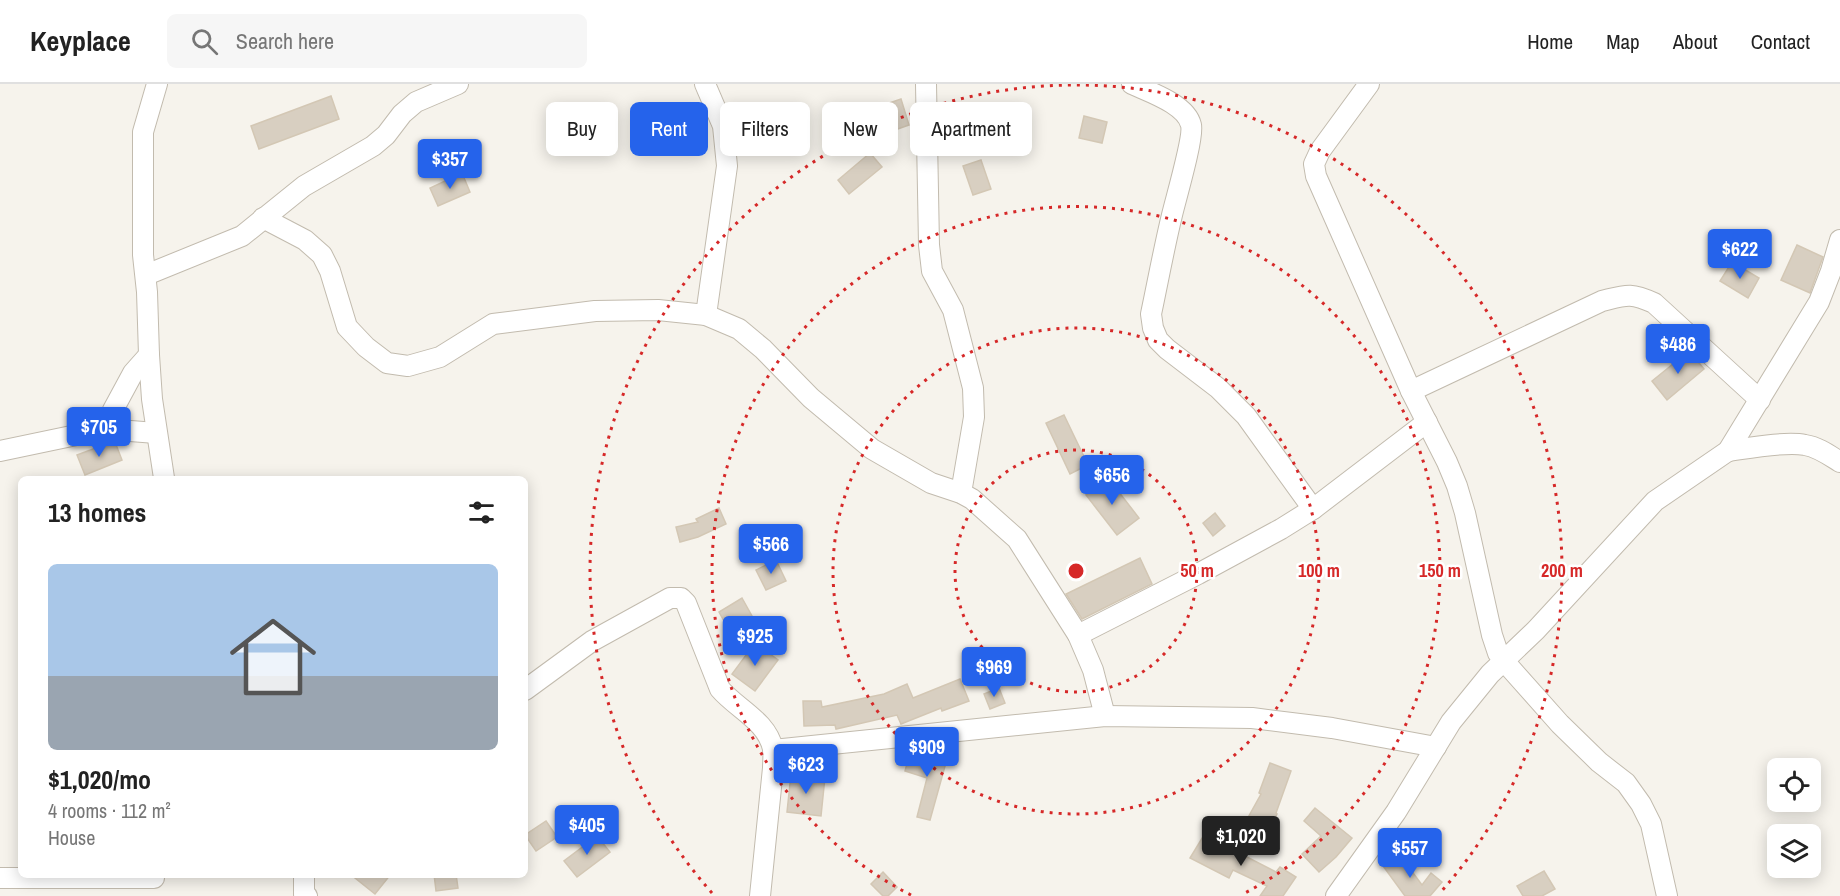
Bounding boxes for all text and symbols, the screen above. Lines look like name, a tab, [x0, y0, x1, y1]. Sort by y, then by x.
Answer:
search box	[167, 14, 587, 68]
text: Keyplace	[30, 22, 131, 60]
icon: search	[188, 25, 221, 58]
text: Search here	[236, 26, 334, 56]
text: Home	[1527, 27, 1573, 56]
text: Map	[1606, 27, 1640, 56]
text: About	[1673, 27, 1718, 56]
text: Contact	[1751, 27, 1810, 56]
chip: Buy	[546, 102, 618, 156]
chip: Rent	[630, 102, 708, 156]
chip: Filters	[720, 102, 810, 156]
chip: New	[822, 102, 898, 156]
chip: Apartment	[910, 102, 1032, 156]
pin: $357	[414, 139, 486, 190]
text: $357	[432, 145, 468, 172]
pin: $622	[1704, 229, 1776, 280]
text: $622	[1722, 235, 1758, 262]
pin: $486	[1642, 324, 1714, 375]
text: $486	[1660, 330, 1696, 357]
pin: $705	[63, 407, 135, 458]
text: $705	[81, 413, 117, 440]
pin: $656	[1076, 455, 1148, 506]
text: $656	[1094, 461, 1130, 488]
text: 13 homes	[48, 495, 146, 530]
icon: filters	[465, 496, 498, 529]
pin: $566	[735, 524, 807, 575]
text: $566	[753, 530, 789, 557]
text: 50 m	[1180, 558, 1214, 583]
text: 100 m	[1298, 558, 1340, 583]
text: 150 m	[1419, 558, 1461, 583]
text: 200 m	[1541, 558, 1583, 583]
centre of rings	[1066, 561, 1086, 581]
icon: home	[219, 603, 327, 711]
pin: $925	[719, 616, 791, 667]
text: $925	[737, 622, 773, 649]
pin: $969	[958, 647, 1030, 698]
text: $969	[976, 653, 1012, 680]
pin: $909	[891, 727, 963, 778]
text: $909	[909, 733, 945, 760]
pin: $623	[770, 744, 842, 795]
text: $623	[788, 750, 824, 777]
map controls	[1767, 758, 1821, 878]
button: locate	[1767, 758, 1821, 812]
text: $1,020/mo	[48, 762, 151, 797]
text: 4 rooms · 112 m²	[48, 797, 171, 824]
pin: $405	[551, 805, 623, 856]
text: $405	[569, 811, 605, 838]
pin: $1,020	[1192, 816, 1290, 867]
text: $1,020	[1216, 822, 1266, 849]
text: House	[48, 824, 95, 851]
button: layers	[1767, 824, 1821, 878]
pin: $557	[1374, 828, 1446, 879]
text: $557	[1392, 834, 1428, 861]

